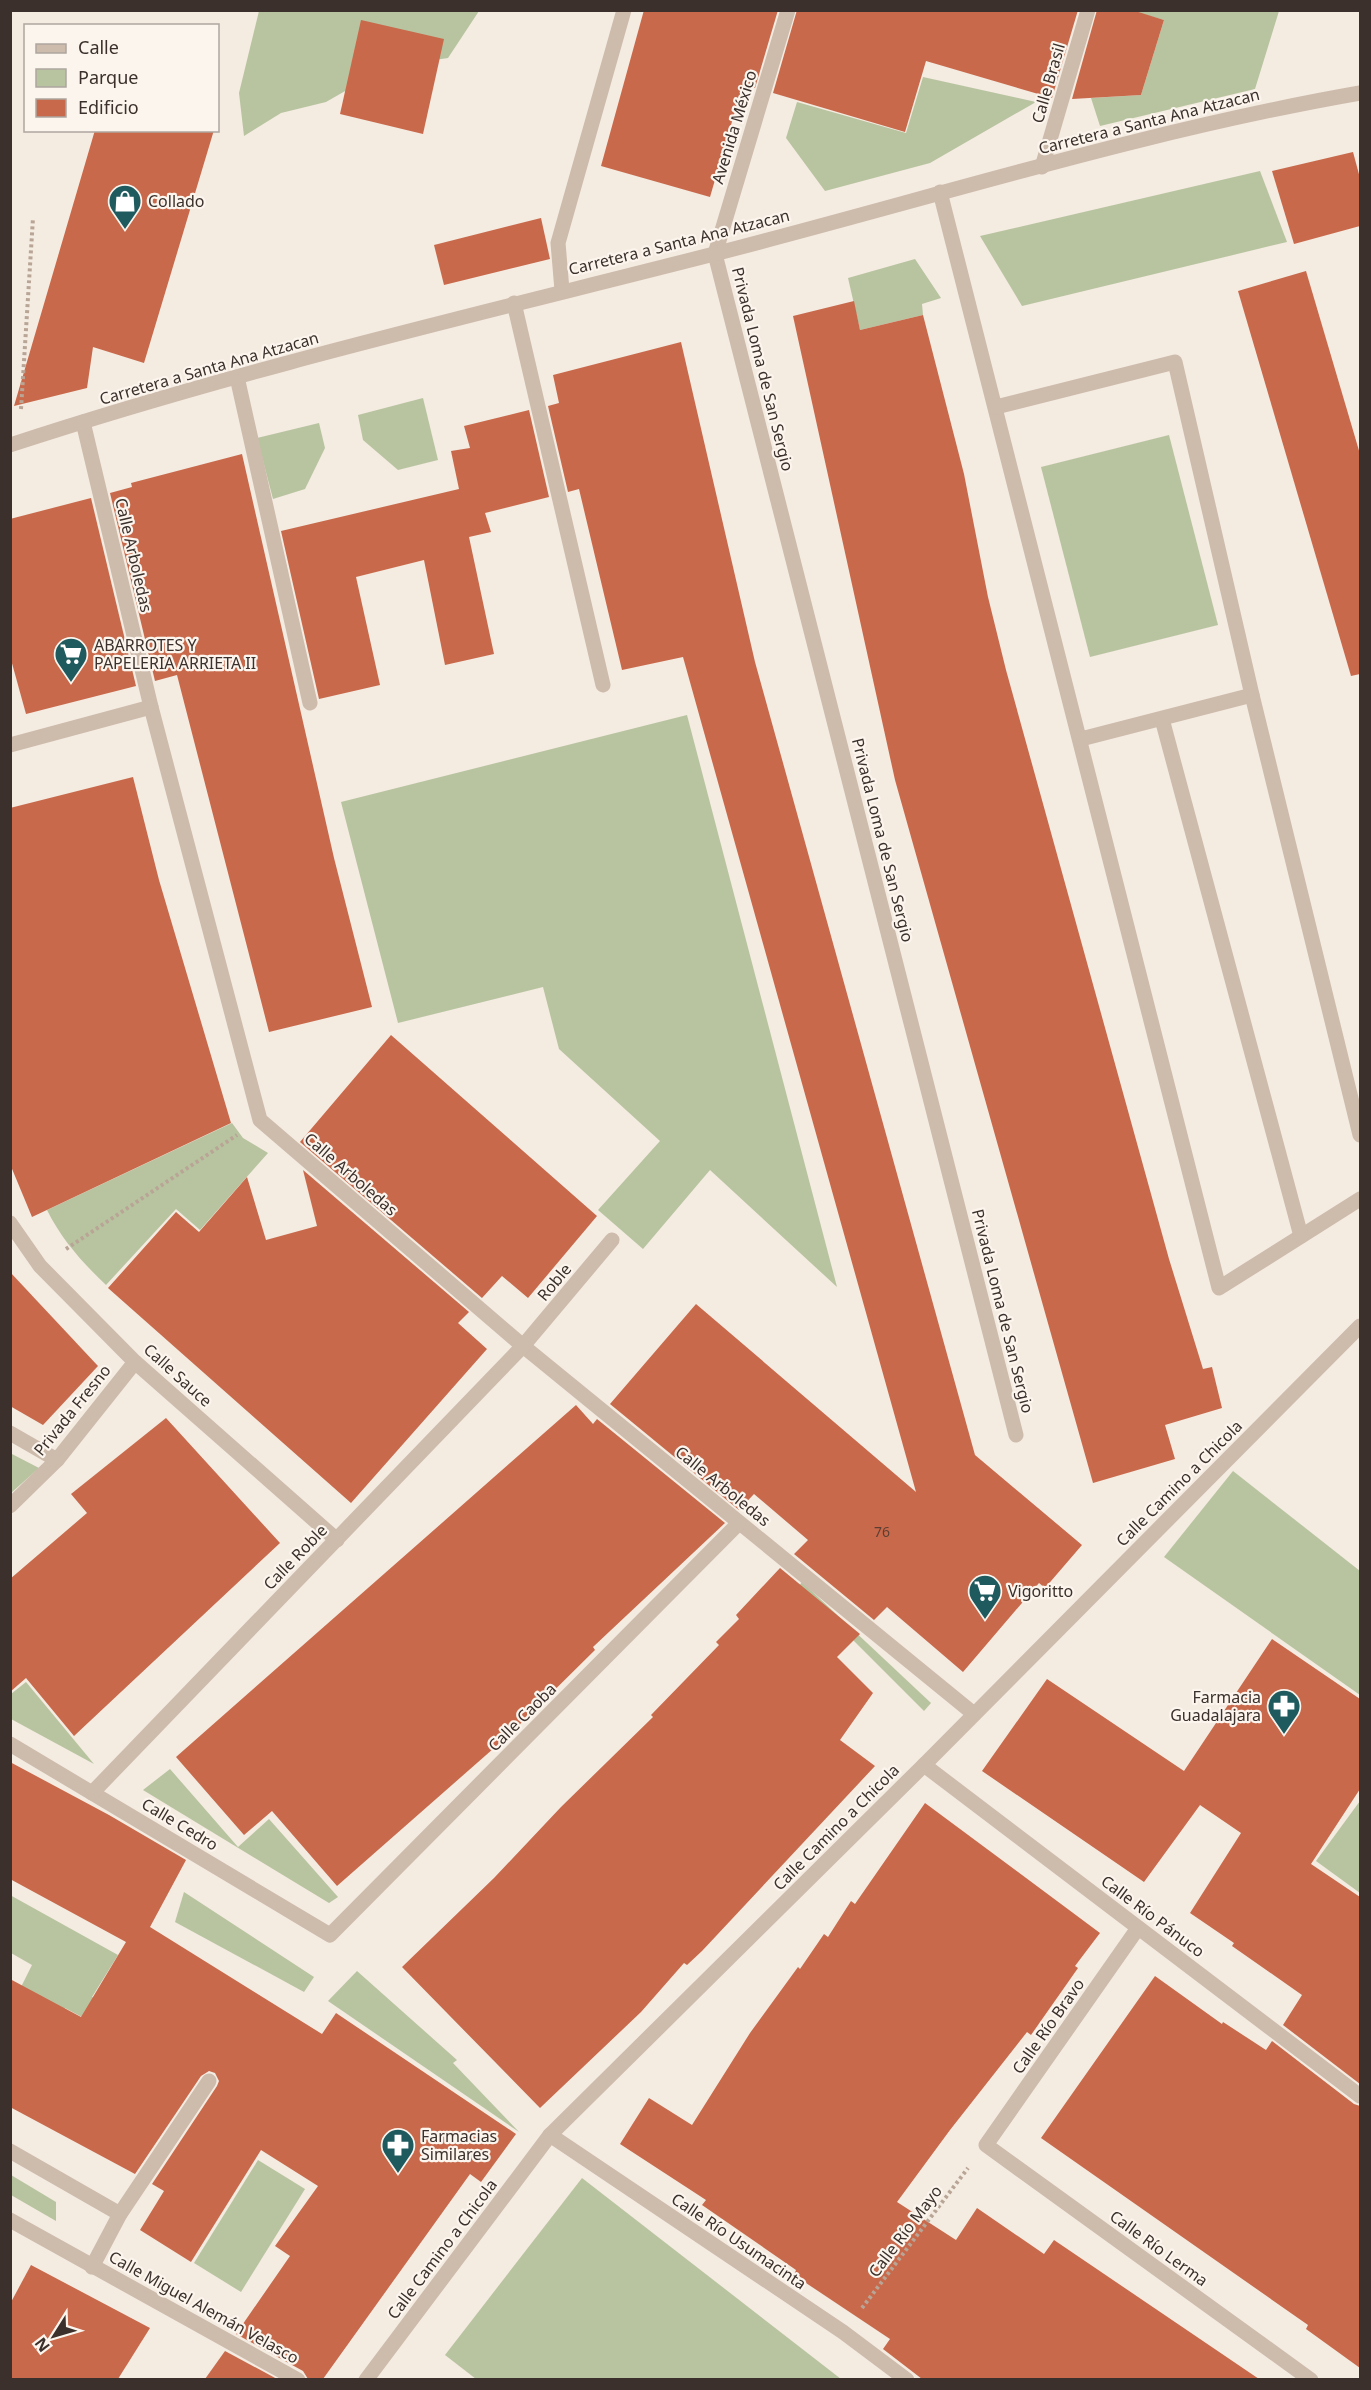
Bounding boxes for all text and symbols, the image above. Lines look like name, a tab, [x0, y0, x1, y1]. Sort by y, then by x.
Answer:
legend	[24, 24, 219, 132]
text: Calle	[78, 35, 119, 59]
street label: Calle Brasil	[1026, 40, 1070, 126]
text: Parque	[78, 65, 138, 89]
street label: Avenida México	[706, 68, 762, 186]
street label: Carretera a Santa Ana Atzacan	[1036, 83, 1262, 159]
text: Edificio	[78, 95, 139, 119]
shop icon: Collado	[107, 183, 143, 230]
place label: Collado	[148, 190, 205, 212]
street label: Carretera a Santa Ana Atzacan	[566, 204, 792, 280]
street label: Privada Loma de San Sergio	[727, 265, 799, 473]
street label: Carretera a Santa Ana Atzacan	[97, 326, 321, 410]
street label: Calle Arboledas	[110, 496, 158, 614]
place label: ABARROTES Y PAPELERIA ARRIETA II	[94, 634, 256, 674]
supermarket icon: ABARROTES Y PAPELERIA ARRIETA II	[53, 636, 89, 683]
street label: Privada Loma de San Sergio	[847, 736, 919, 944]
street label: Calle Arboledas	[300, 1127, 402, 1221]
street label: Privada Loma de San Sergio	[967, 1207, 1039, 1415]
street label: Roble	[532, 1259, 576, 1305]
street label: Calle Sauce	[139, 1338, 217, 1412]
street label: Privada Fresno	[28, 1360, 116, 1460]
street label: Calle Camino a Chicola	[1111, 1415, 1247, 1551]
street label: Calle Arboledas	[671, 1441, 775, 1531]
street label: Calle Roble	[258, 1519, 332, 1595]
house number: 76	[874, 1522, 890, 1541]
supermarket icon: Vigoritto	[967, 1573, 1003, 1620]
place label: Vigoritto	[1008, 1580, 1073, 1602]
street label: Calle Caoba	[483, 1678, 561, 1756]
place label: Farmacia Guadalajara	[1170, 1686, 1261, 1726]
pharmacy icon: Farmacia Guadalajara	[1266, 1688, 1302, 1735]
street label: Calle Camino a Chicola	[768, 1759, 904, 1895]
street label: Calle Cedro	[138, 1793, 222, 1855]
street label: Calle Río Pánuco	[1097, 1870, 1209, 1962]
street label: Calle Río Bravo	[1007, 1974, 1089, 2078]
place label: Farmacias Similares	[421, 2125, 497, 2165]
pharmacy icon: Farmacias Similares	[380, 2127, 416, 2174]
street label: Calle Camino a Chicola	[382, 2174, 502, 2324]
street label: Calle Río Mayo	[863, 2181, 947, 2281]
street label: Calle Río Usumacinta	[667, 2188, 811, 2294]
street label: Calle Río Lerma	[1105, 2205, 1213, 2291]
street label: Calle Miguel Alemán Velasco	[105, 2246, 303, 2368]
north arrow	[24, 2306, 84, 2366]
text: N	[29, 2333, 55, 2357]

